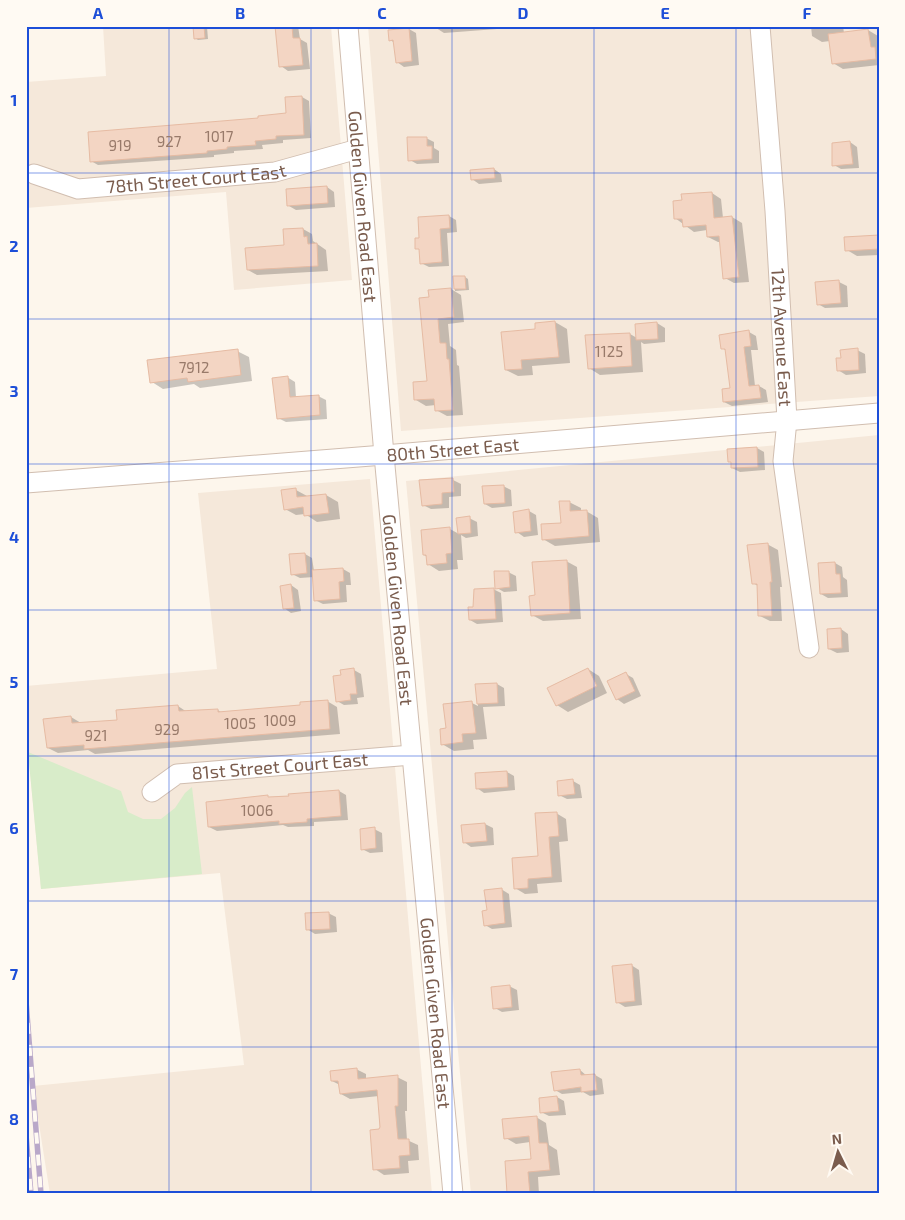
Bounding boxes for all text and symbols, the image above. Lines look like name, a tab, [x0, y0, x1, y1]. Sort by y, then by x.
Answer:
text: A	[93, 3, 104, 22]
text: B	[235, 3, 245, 22]
text: C	[377, 3, 387, 22]
text: D	[518, 3, 529, 22]
text: E	[660, 3, 670, 22]
text: F	[803, 3, 812, 22]
text: 1	[11, 90, 17, 109]
street label: Golden Given Road East	[344, 110, 382, 303]
house number: 1017	[205, 127, 234, 145]
house number: 927	[157, 132, 182, 150]
house number: 919	[108, 136, 132, 154]
street label: 78th Street Court East	[105, 158, 289, 198]
text: 2	[9, 236, 19, 255]
street label: 12th Avenue East	[767, 267, 797, 407]
house number: 1125	[595, 342, 623, 360]
house number: 7912	[179, 358, 209, 376]
text: 3	[9, 381, 19, 400]
street label: 80th Street East	[385, 433, 520, 466]
street label: Golden Given Road East	[379, 513, 418, 707]
text: 4	[9, 527, 19, 546]
text: 5	[10, 672, 19, 691]
house number: 1009	[264, 711, 296, 729]
house number: 1005	[224, 714, 256, 732]
house number: 929	[154, 720, 180, 738]
house number: 921	[85, 726, 107, 744]
street label: 81st Street Court East	[191, 748, 369, 784]
house number: 1006	[241, 801, 273, 819]
text: 6	[9, 818, 19, 837]
street label: Golden Given Road East	[416, 916, 456, 1110]
text: 7	[10, 964, 19, 983]
text: 8	[9, 1109, 19, 1128]
north arrow	[812, 1128, 862, 1178]
text: N	[831, 1130, 843, 1147]

